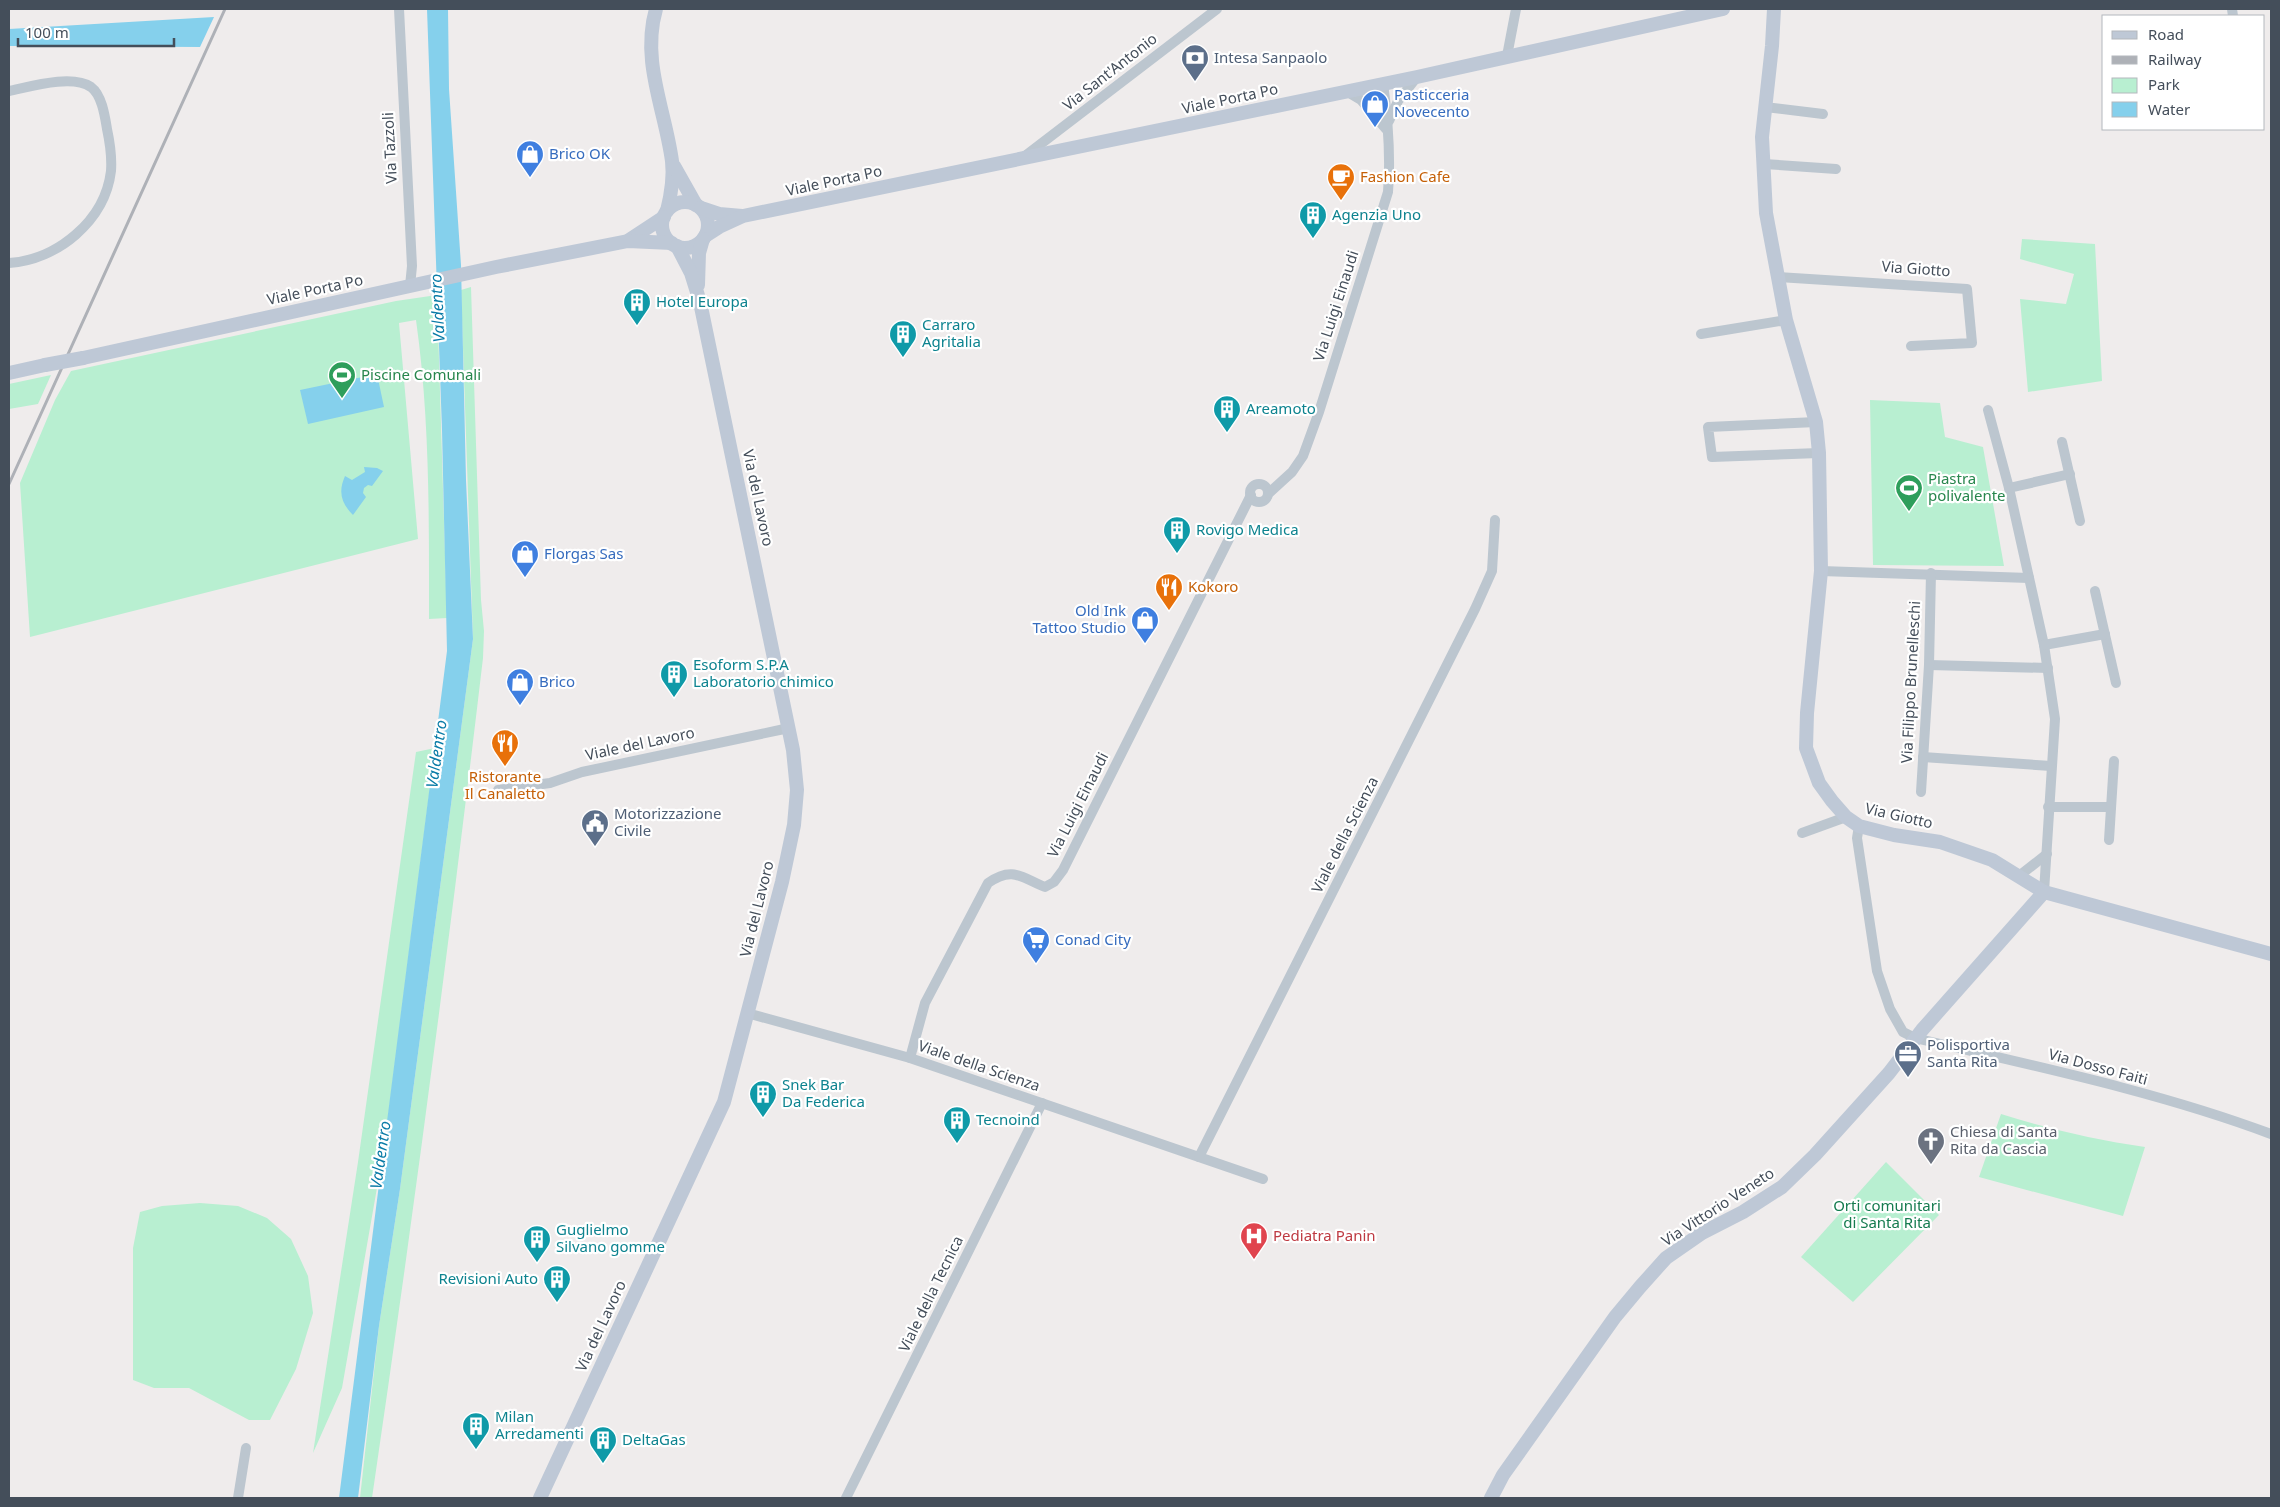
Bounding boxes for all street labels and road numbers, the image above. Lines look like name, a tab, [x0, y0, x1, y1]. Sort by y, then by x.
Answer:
street label: Via Sant'Antonio	[1058, 28, 1161, 114]
street label: Viale Porta Po	[1180, 78, 1280, 118]
street label: Via Tazzoli	[377, 112, 401, 184]
street label: Viale Porta Po	[784, 160, 884, 200]
street label: Via Luigi Einaudi	[1308, 248, 1362, 364]
street label: Via Giotto	[1881, 256, 1951, 280]
street label: Viale Porta Po	[265, 269, 365, 309]
street label: Via del Lavoro	[739, 447, 779, 548]
street label: Via Filippo Brunelleschi	[1896, 600, 1924, 764]
street label: Viale del Lavoro	[583, 722, 696, 764]
street label: Via Luigi Einaudi	[1042, 749, 1112, 861]
street label: Viale della Scienza	[1306, 773, 1382, 896]
street label: Via Giotto	[1863, 798, 1935, 833]
street label: Via del Lavoro	[734, 859, 778, 959]
street label: Viale della Scienza	[916, 1035, 1043, 1095]
street label: Via Dosso Faiti	[2046, 1043, 2150, 1089]
street label: Via Vittorio Veneto	[1657, 1162, 1778, 1250]
street label: Viale della Tecnica	[893, 1232, 967, 1355]
street label: Via del Lavoro	[570, 1277, 630, 1374]

